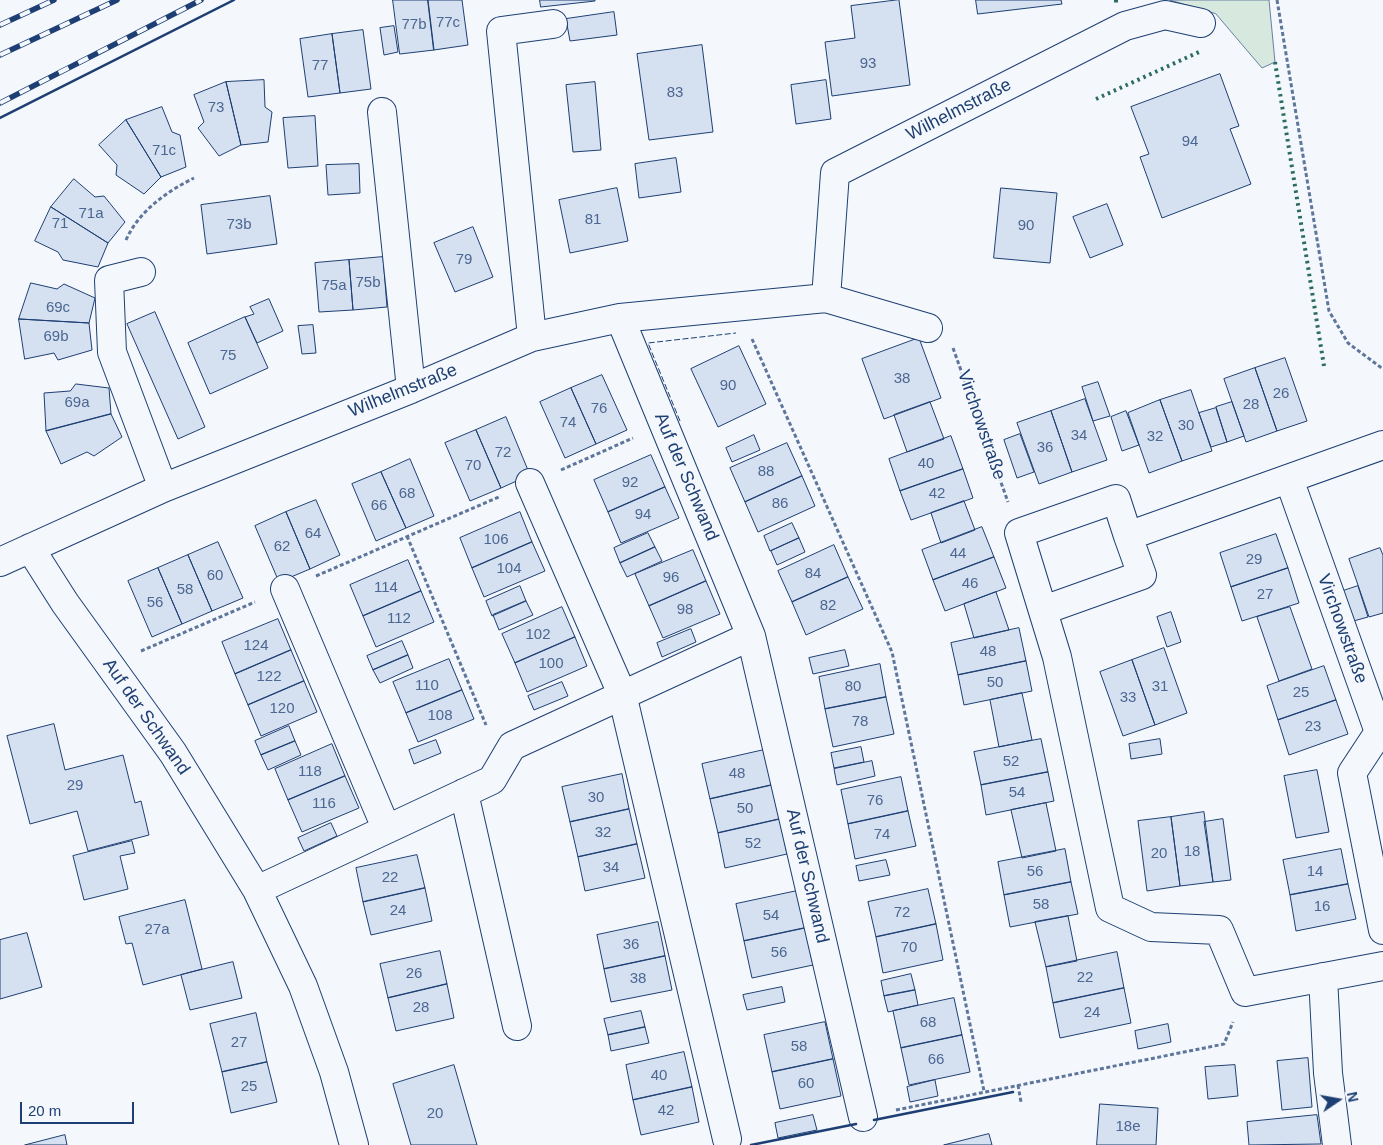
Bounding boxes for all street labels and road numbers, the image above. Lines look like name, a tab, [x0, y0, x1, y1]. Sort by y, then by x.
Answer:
street label: Wilhelmstraße	[903, 74, 1015, 146]
street label: Wilhelmstraße	[346, 359, 460, 423]
street label: Virchowstraße	[952, 367, 1010, 483]
street label: Auf der Schwand	[649, 410, 723, 544]
street label: Virchowstraße	[1312, 571, 1372, 687]
street label: Auf der Schwand	[98, 655, 194, 779]
street label: Auf der Schwand	[781, 807, 833, 945]

